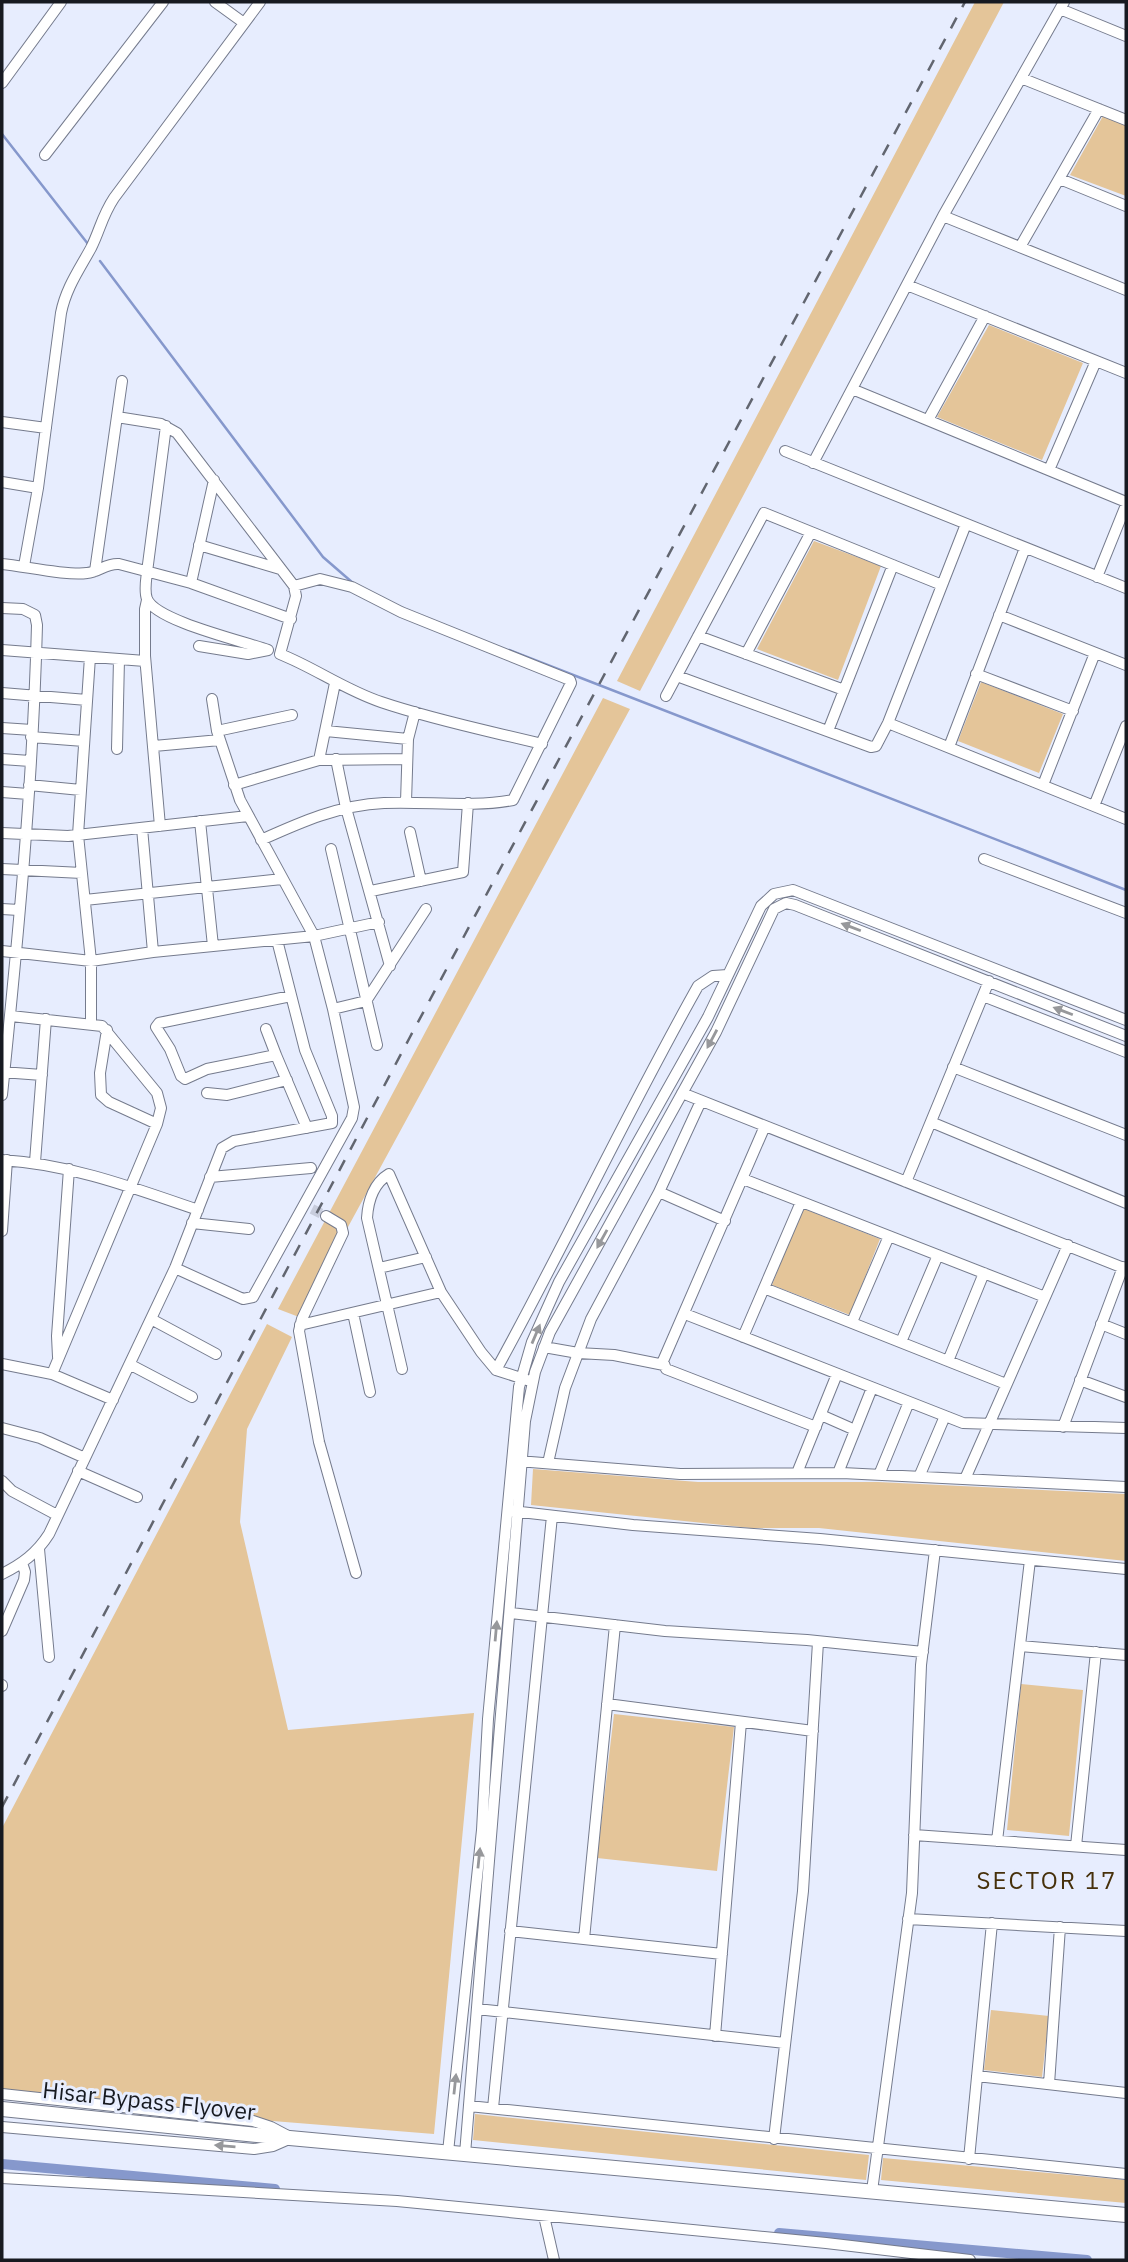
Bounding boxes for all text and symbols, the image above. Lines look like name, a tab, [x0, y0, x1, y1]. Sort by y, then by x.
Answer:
one-way arrow	[840, 922, 861, 933]
one-way arrow	[1052, 1005, 1073, 1016]
one-way arrow	[706, 1030, 718, 1049]
one-way arrow	[596, 1229, 608, 1248]
one-way arrow	[530, 1324, 542, 1344]
one-way arrow	[491, 1620, 502, 1642]
one-way arrow	[474, 1847, 485, 1869]
district label: SECTOR 17	[977, 1864, 1117, 1896]
one-way arrow	[450, 2073, 461, 2095]
street label: Hisar Bypass Flyover	[41, 2074, 258, 2126]
one-way arrow	[214, 2140, 236, 2151]

